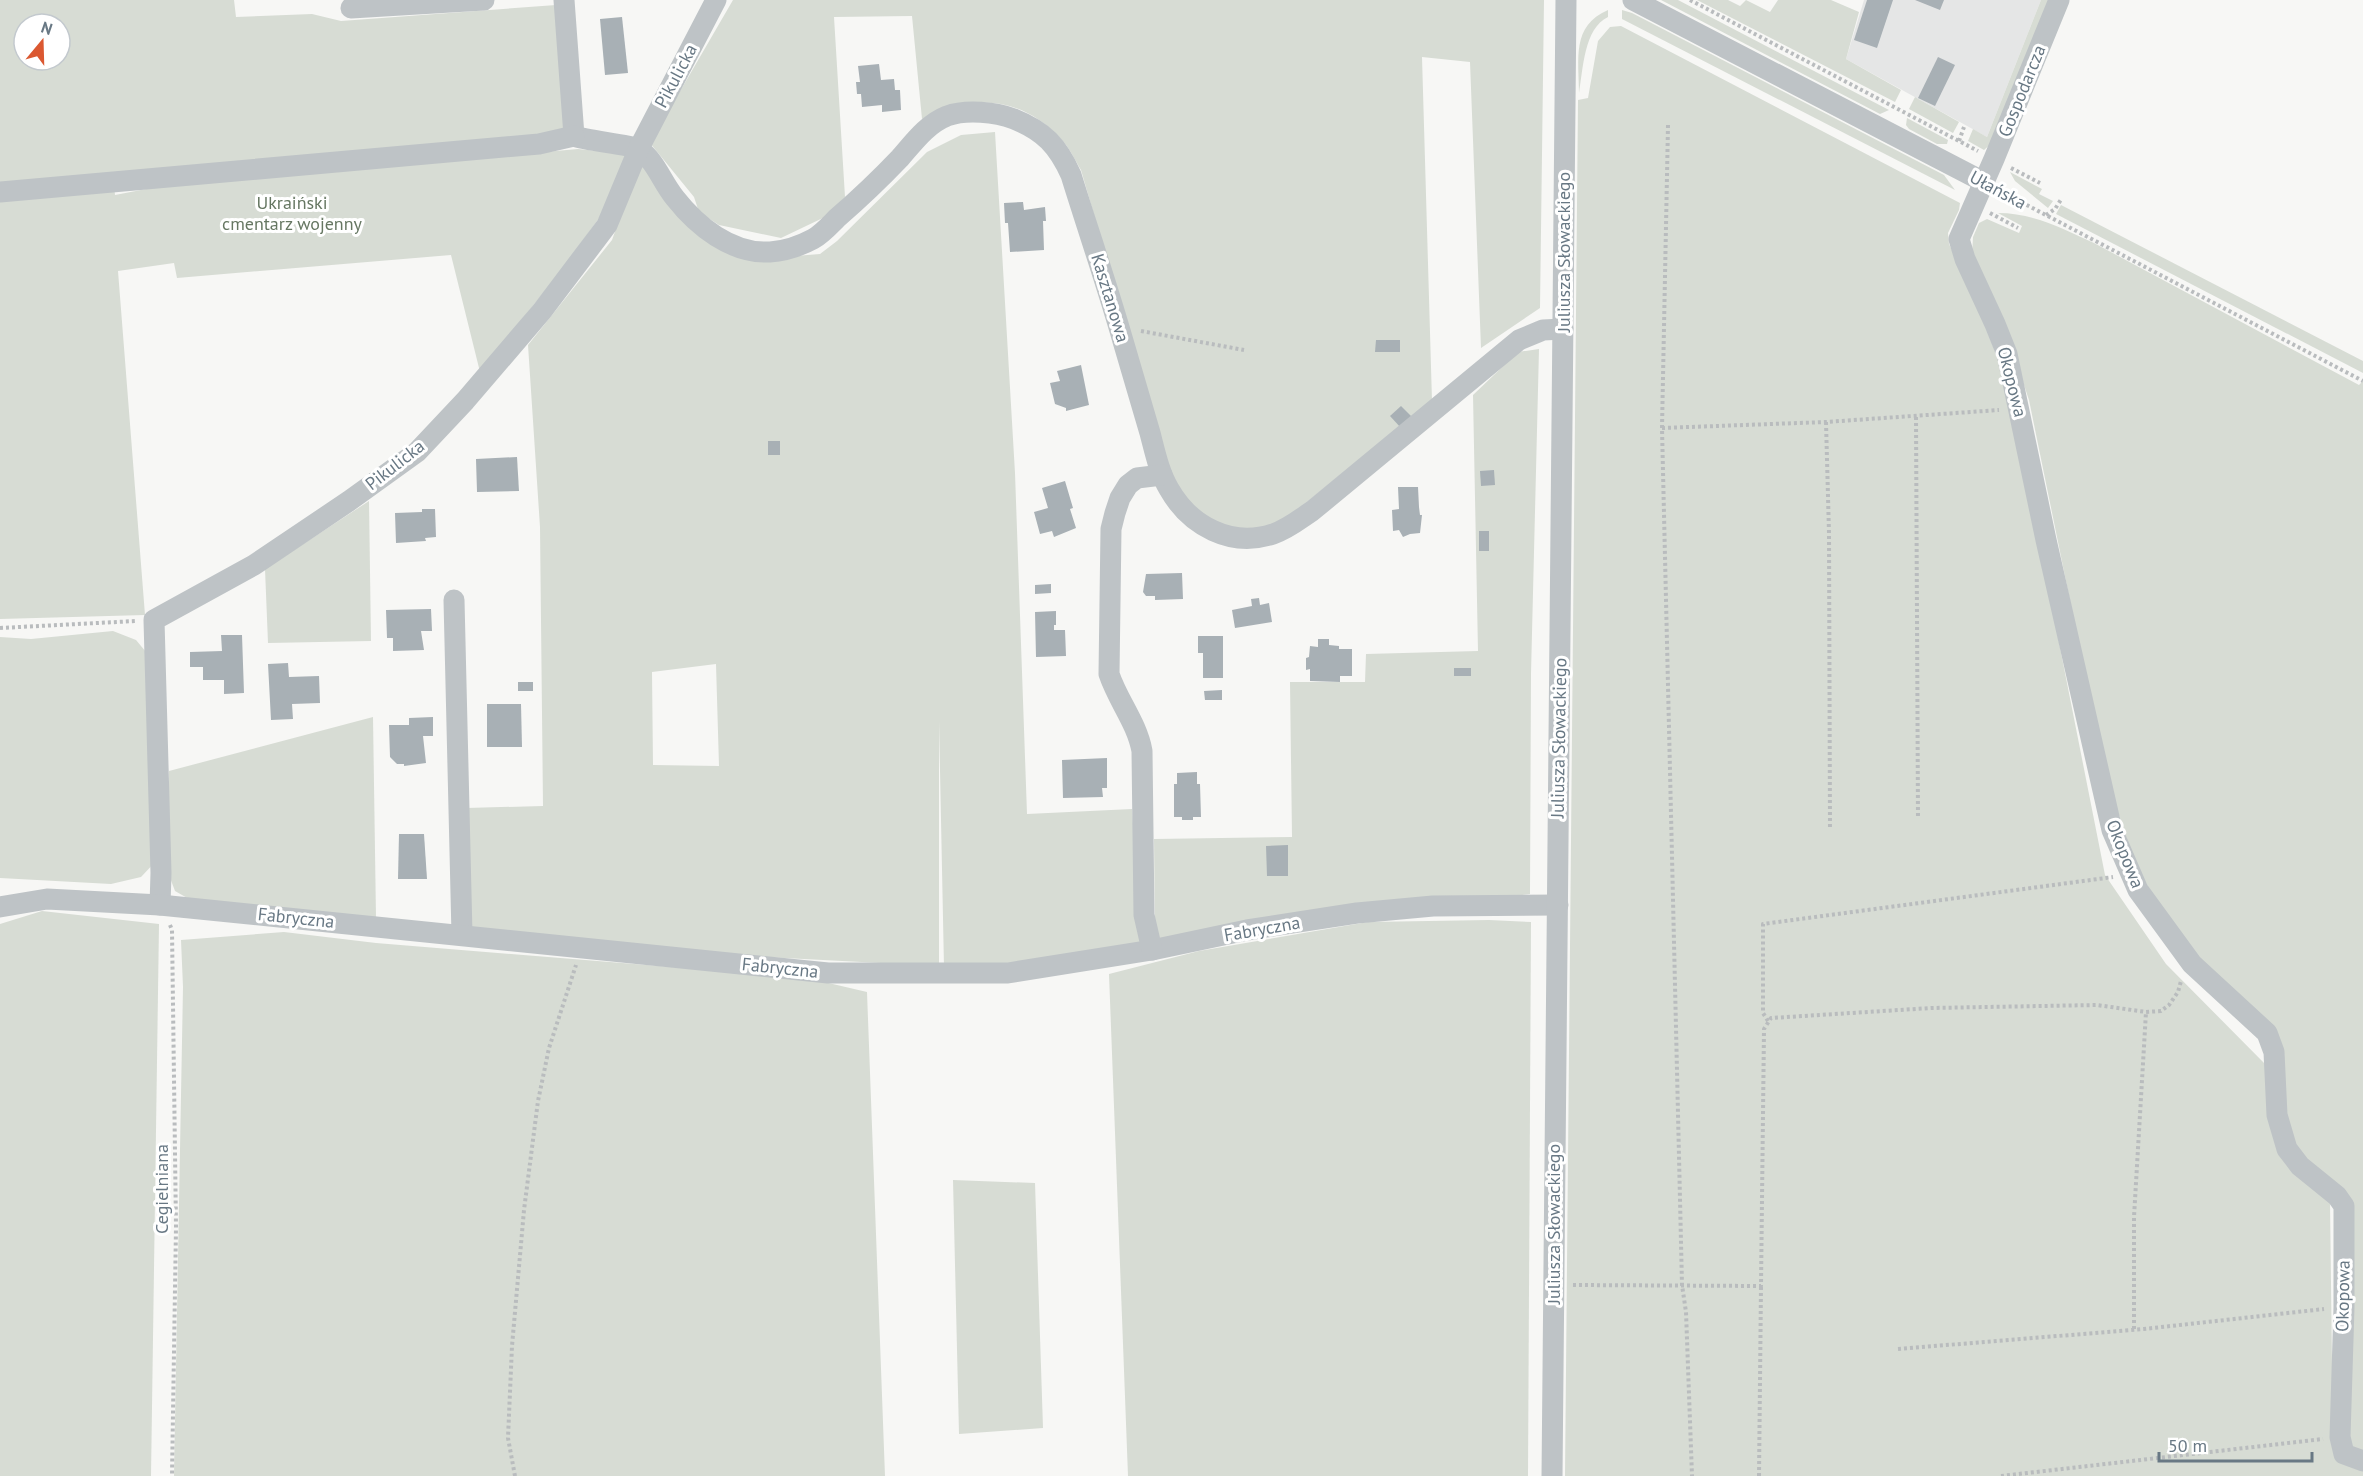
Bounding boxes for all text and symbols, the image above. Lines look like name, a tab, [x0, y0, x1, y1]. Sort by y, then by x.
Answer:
north arrow	[12, 12, 72, 72]
text: N	[39, 17, 55, 39]
street label: Pikulicka	[649, 40, 702, 112]
street label: Gospodarcza	[1993, 41, 2050, 140]
street label: Ułańska	[1966, 165, 2031, 214]
street label: Juliusza Słowackiego	[1552, 172, 1575, 333]
park label: Ukraiński cmentarz wojenny	[222, 191, 363, 235]
street label: Kasztanowa	[1086, 251, 1135, 345]
street label: Okopowa	[1993, 344, 2032, 419]
street label: Pikulicka	[360, 434, 429, 495]
street label: Juliusza Słowackiego	[1546, 658, 1571, 819]
street label: Okopowa	[2101, 816, 2150, 891]
street label: Fabryczna	[257, 902, 336, 933]
street label: Fabryczna	[1222, 911, 1302, 947]
street label: Fabryczna	[741, 952, 820, 983]
street label: Cegielniana	[150, 1144, 173, 1234]
street label: Juliusza Słowackiego	[1542, 1144, 1565, 1305]
street label: Okopowa	[2330, 1260, 2355, 1332]
scale bar	[2159, 1425, 2312, 1463]
text: 50 m	[2168, 1434, 2207, 1457]

